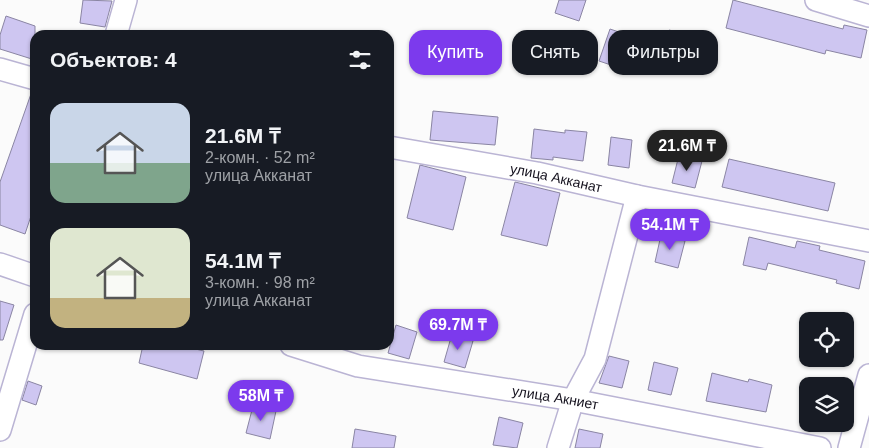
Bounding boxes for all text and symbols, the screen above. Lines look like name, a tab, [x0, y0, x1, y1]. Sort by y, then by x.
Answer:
chip: Купить	[409, 30, 502, 75]
chip: Снять	[512, 30, 598, 75]
chip: Фильтры	[608, 30, 718, 75]
icon: filters	[346, 46, 374, 74]
text: Объектов: 4	[50, 48, 177, 71]
icon: home	[90, 123, 150, 183]
text: 21.6M ₸	[205, 124, 281, 147]
pin: 21.6M ₸	[641, 130, 733, 172]
text: 21.6M ₸	[658, 137, 716, 154]
text: 2-комн. · 52 m²	[205, 149, 315, 166]
street label: улица Акканат	[509, 160, 604, 196]
text: улица Акканат	[205, 167, 312, 184]
pin: 54.1M ₸	[624, 208, 716, 251]
text: 54.1M ₸	[641, 216, 699, 233]
icon: home	[90, 248, 150, 308]
text: 54.1M ₸	[205, 249, 281, 272]
text: 3-комн. · 98 m²	[205, 274, 315, 291]
text: улица Акканат	[205, 292, 312, 309]
pin: 69.7M ₸	[412, 308, 504, 351]
map controls	[799, 312, 854, 432]
button: locate	[799, 312, 854, 367]
text: 69.7M ₸	[429, 316, 487, 333]
button: layers	[799, 377, 854, 432]
pin: 58M ₸	[226, 380, 296, 422]
street label: улица Акниет	[511, 382, 600, 413]
text: 58M ₸	[239, 387, 283, 404]

